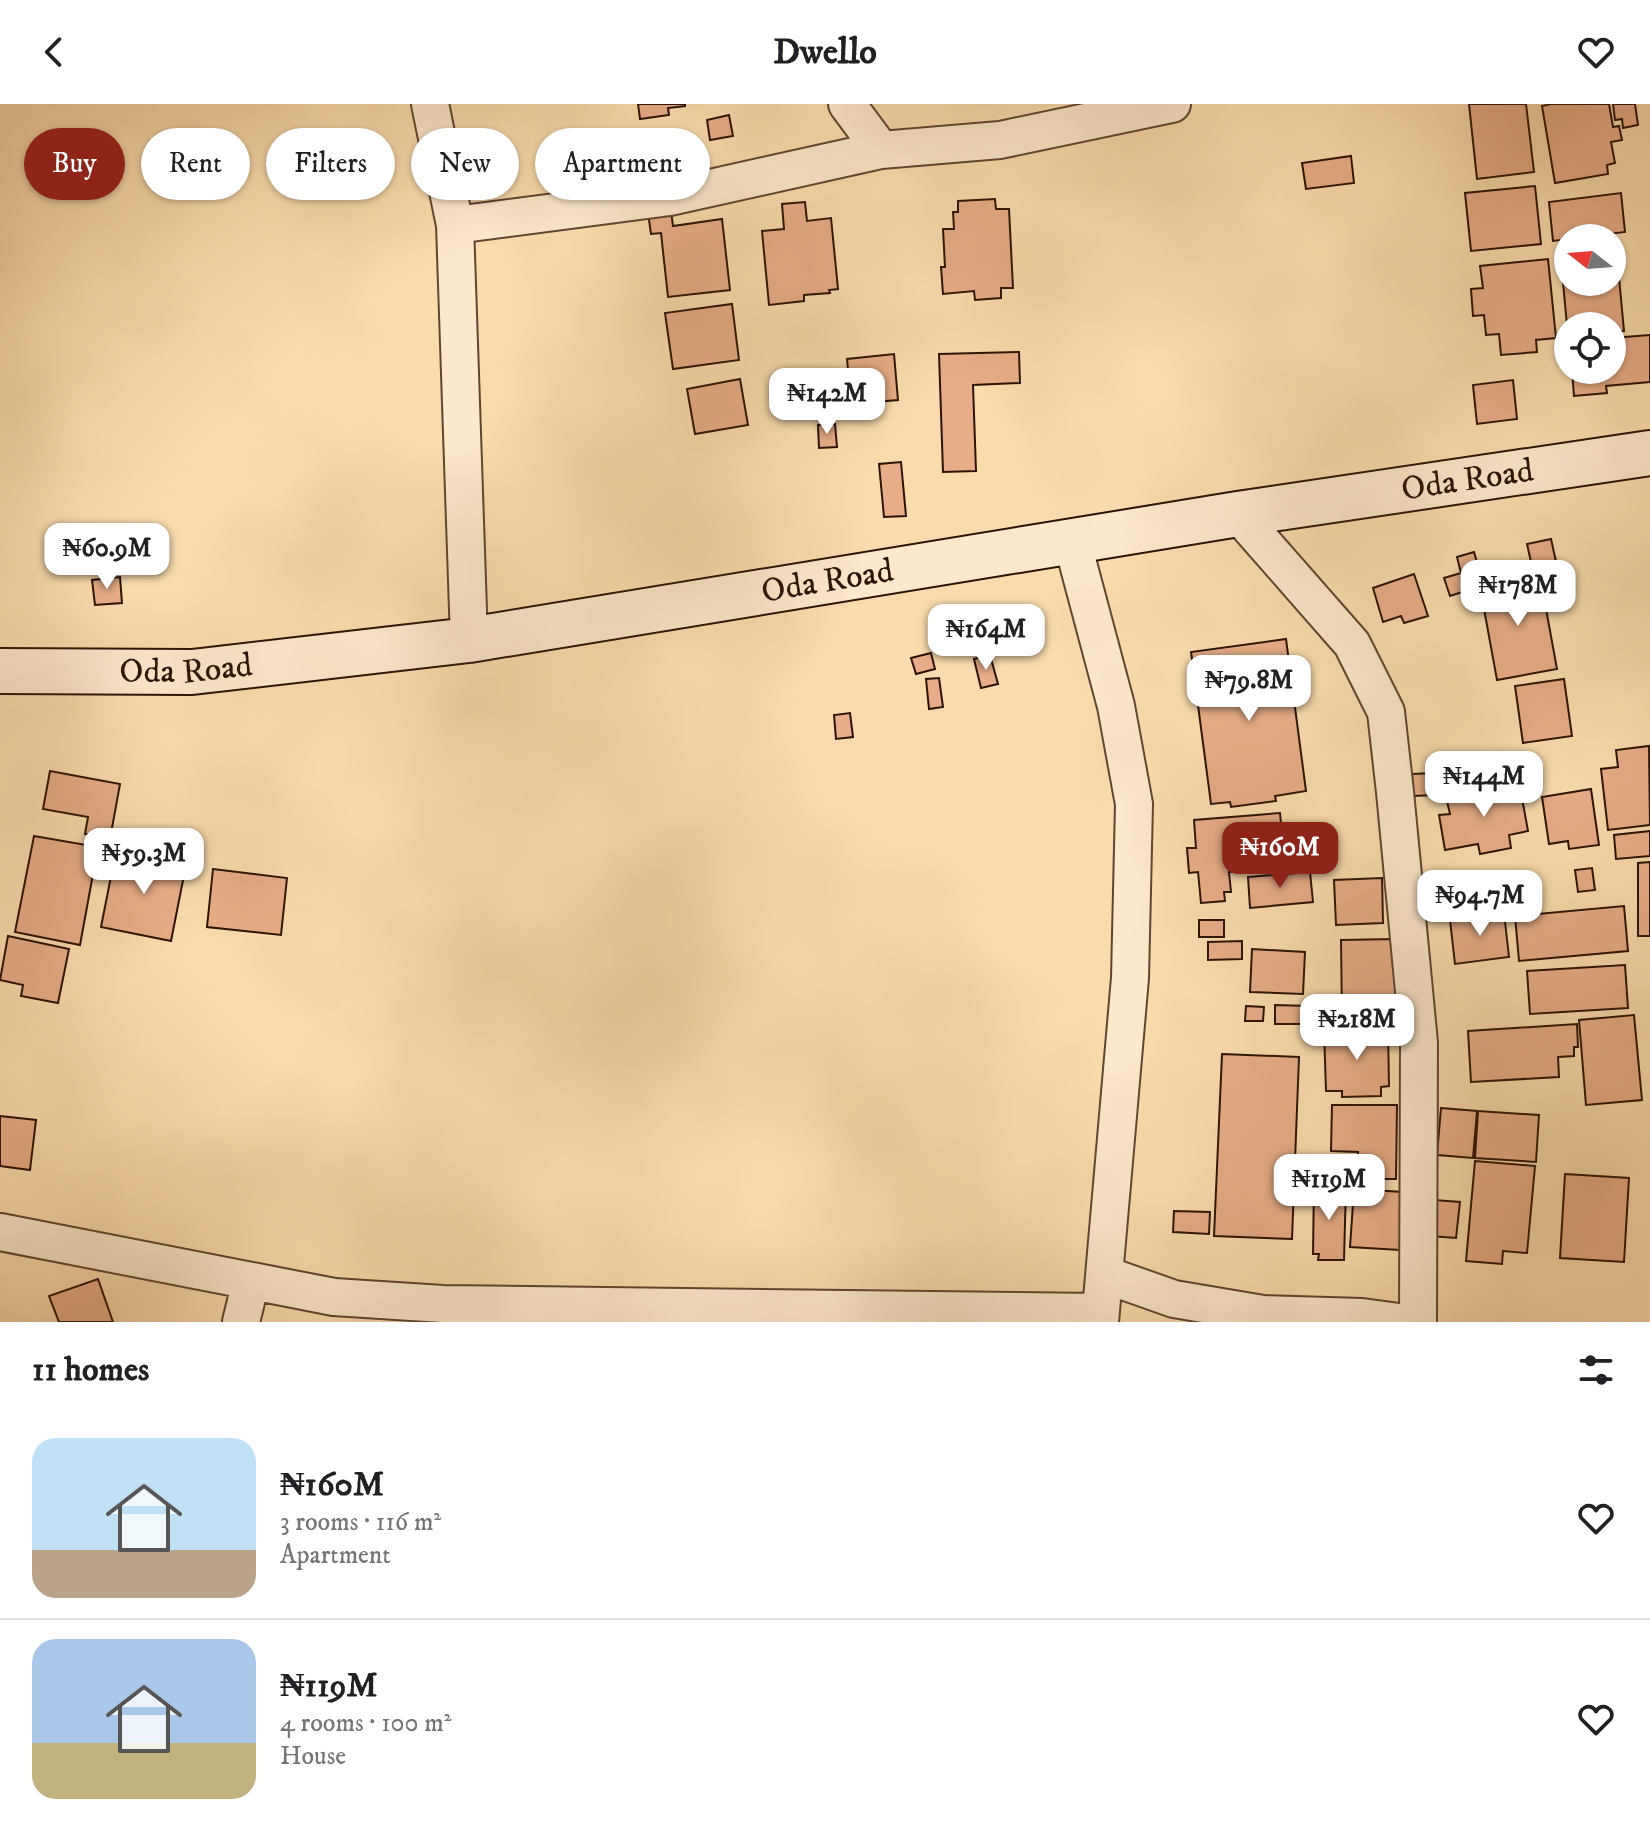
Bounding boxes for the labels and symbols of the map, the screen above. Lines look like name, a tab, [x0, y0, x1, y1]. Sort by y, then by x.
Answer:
north arrow	[1554, 224, 1626, 296]
pin: ₦142M	[771, 368, 883, 436]
street label: Oda Road	[1398, 449, 1536, 511]
pin: ₦60.9M	[42, 523, 172, 591]
street label: Oda Road	[758, 550, 897, 613]
pin: ₦178M	[1462, 560, 1574, 628]
pin: ₦164M	[930, 604, 1042, 672]
street label: Oda Road	[119, 644, 255, 694]
pin: ₦79.8M	[1184, 655, 1314, 723]
pin: ₦144M	[1428, 751, 1540, 819]
pin: ₦160M	[1224, 822, 1336, 890]
pin: ₦59.3M	[79, 828, 209, 896]
pin: ₦94.7M	[1415, 870, 1545, 938]
pin: ₦218M	[1301, 994, 1413, 1062]
pin: ₦119M	[1273, 1154, 1385, 1222]

